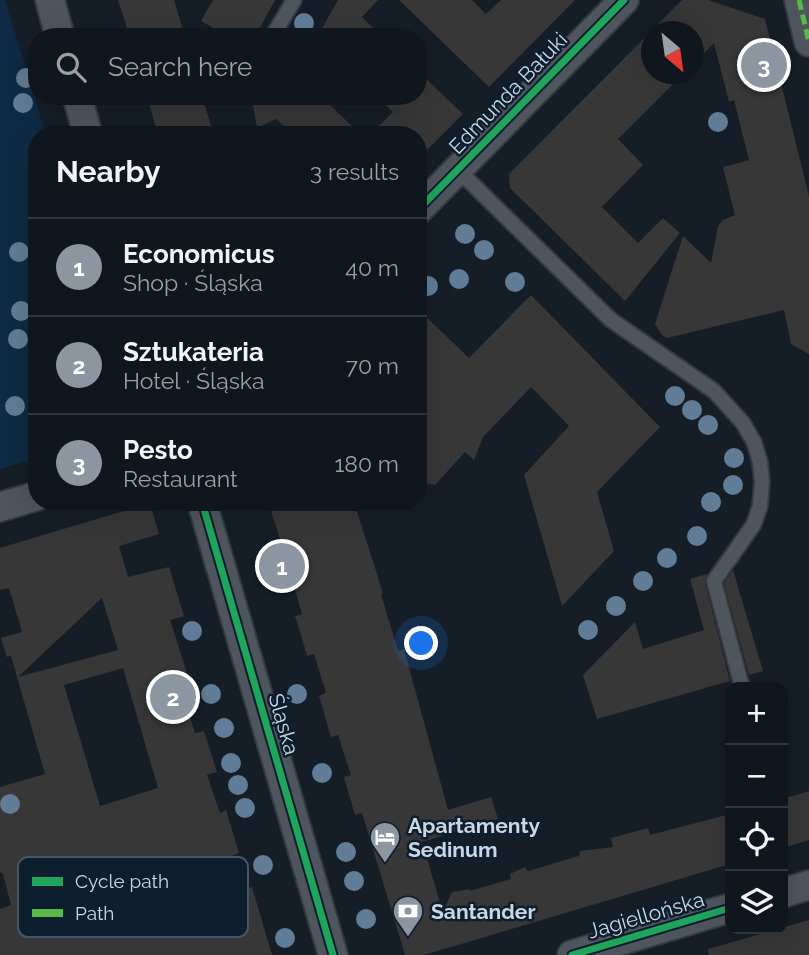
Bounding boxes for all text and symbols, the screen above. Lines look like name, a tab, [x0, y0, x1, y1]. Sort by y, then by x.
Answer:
north arrow	[641, 21, 704, 84]
street label: Edmunda Bałuki	[444, 27, 572, 159]
search box	[28, 28, 427, 105]
pin: 3	[741, 39, 787, 91]
icon: search	[52, 48, 90, 86]
text: Search here	[108, 52, 252, 82]
text: Nearby	[56, 154, 160, 189]
text: 3 results	[310, 158, 399, 185]
text: Economicus	[123, 239, 275, 269]
text: 1	[73, 254, 85, 281]
text: 40 m	[345, 254, 399, 281]
text: Shop · Śląska	[123, 269, 263, 296]
text: Sztukateria	[123, 337, 264, 367]
text: 2	[73, 352, 85, 379]
text: 70 m	[346, 352, 399, 379]
text: Hotel · Śląska	[123, 367, 264, 394]
text: Pesto	[123, 435, 193, 465]
text: 3	[73, 450, 85, 477]
text: 180 m	[334, 450, 399, 477]
text: Restaurant	[123, 465, 238, 492]
pin: 1	[259, 540, 305, 592]
your location	[404, 626, 438, 660]
pin: 2	[150, 671, 196, 723]
map controls	[725, 682, 788, 934]
button: +	[725, 682, 788, 745]
street label: Śląska	[263, 690, 305, 758]
button: −	[725, 745, 788, 808]
button: locate	[725, 808, 788, 871]
place label: Apartamenty Sedinum	[408, 813, 540, 862]
hotel icon: Apartamenty Sedinum	[368, 820, 402, 864]
legend	[18, 857, 248, 937]
text: Cycle path	[75, 870, 169, 892]
button: layers	[725, 871, 788, 934]
street label: Jagiellońska	[585, 886, 707, 944]
bank icon: Santander	[391, 894, 425, 938]
place label: Santander	[431, 899, 536, 924]
text: Path	[75, 902, 114, 924]

